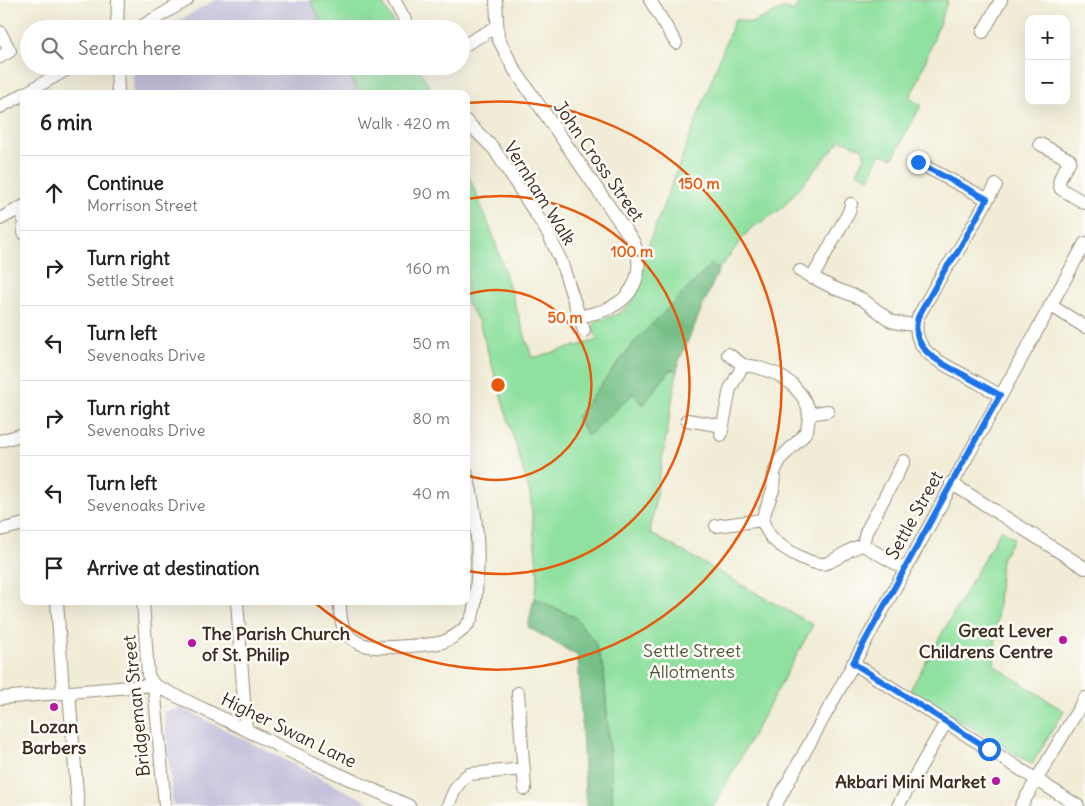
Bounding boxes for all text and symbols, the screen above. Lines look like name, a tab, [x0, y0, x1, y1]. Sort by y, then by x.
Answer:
map controls	[1025, 15, 1070, 105]
button: +	[1025, 15, 1070, 60]
search box	[20, 20, 470, 75]
icon: search	[38, 34, 66, 62]
text: Search here	[78, 36, 181, 60]
button: −	[1025, 60, 1070, 105]
street label: John Cross Street	[549, 96, 649, 226]
text: 6 min	[40, 109, 92, 136]
text: Walk · 420 m	[358, 113, 450, 133]
street label: Vernham Walk	[499, 137, 581, 249]
route end	[907, 151, 930, 174]
text: Continue	[87, 171, 164, 195]
text: 150 m	[678, 174, 720, 193]
icon: ahead	[40, 179, 68, 207]
text: 90 m	[412, 183, 450, 203]
text: Morrison Street	[87, 195, 198, 215]
text: 100 m	[611, 242, 653, 261]
text: Turn right	[87, 246, 170, 270]
icon: right	[40, 254, 68, 282]
text: 160 m	[406, 258, 450, 278]
text: Settle Street	[87, 270, 174, 290]
text: 50 m	[547, 308, 583, 327]
text: Turn left	[87, 321, 157, 345]
icon: left	[40, 329, 68, 357]
text: 50 m	[412, 333, 450, 353]
text: Sevenoaks Drive	[87, 345, 205, 365]
centre of rings	[489, 376, 507, 394]
text: Turn right	[87, 396, 170, 420]
icon: right	[40, 404, 68, 432]
text: 80 m	[412, 408, 450, 428]
text: Sevenoaks Drive	[87, 420, 205, 440]
street label: Settle Street	[880, 467, 948, 563]
text: Turn left	[87, 471, 157, 495]
icon: left	[40, 479, 68, 507]
text: 40 m	[412, 483, 450, 503]
text: Sevenoaks Drive	[87, 495, 205, 515]
icon: arrive	[40, 554, 68, 582]
text: Arrive at destination	[87, 556, 260, 580]
place label: Great Lever Childrens Centre	[919, 619, 1054, 663]
place label: The Parish Church of St. Philip	[202, 622, 351, 666]
street label: Bridgeman Street	[117, 634, 155, 778]
marker: Great Lever Childrens Centre	[1057, 634, 1069, 646]
marker: The Parish Church of St. Philip	[186, 637, 198, 649]
park label: Settle Street Allotments	[643, 639, 741, 683]
street label: Higher Swan Lane	[218, 687, 360, 773]
marker: Lozan Barbers	[48, 701, 60, 713]
place label: Lozan Barbers	[22, 715, 86, 759]
route start	[978, 738, 1001, 761]
place label: Akbari Mini Market	[835, 770, 987, 793]
marker: Akbari Mini Market	[990, 775, 1002, 787]

